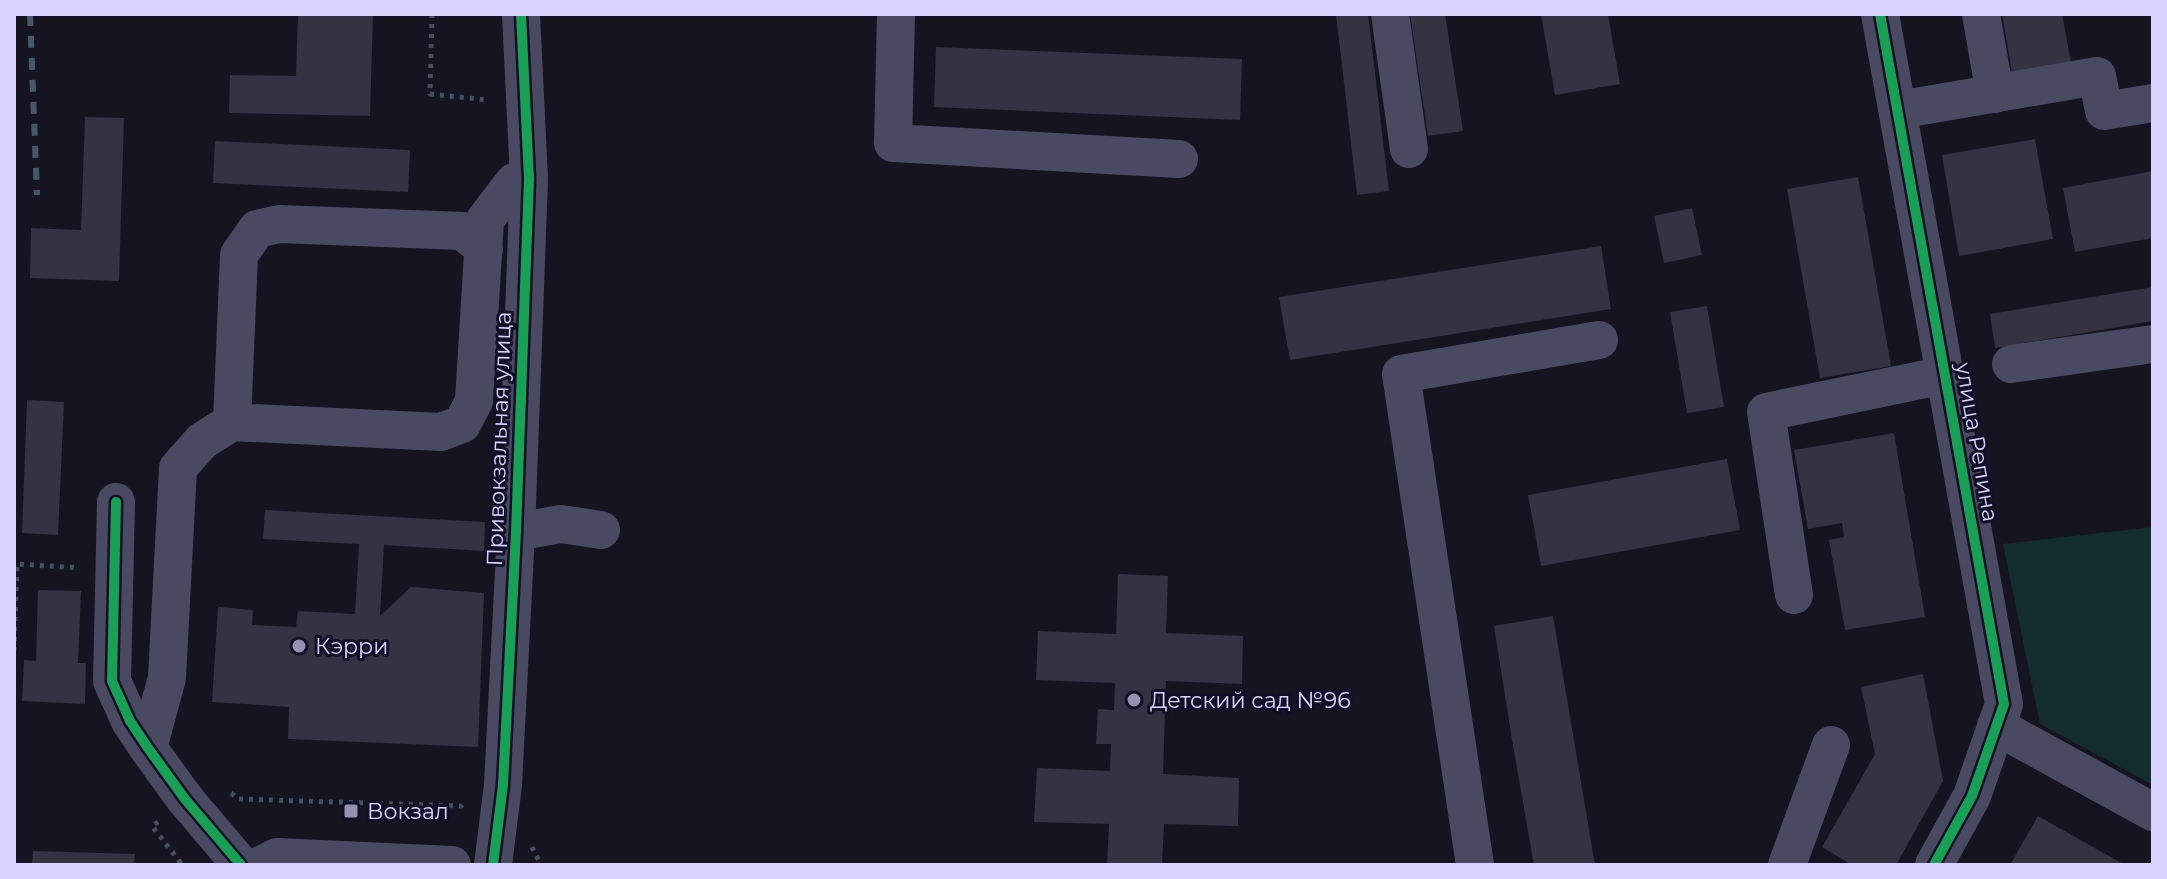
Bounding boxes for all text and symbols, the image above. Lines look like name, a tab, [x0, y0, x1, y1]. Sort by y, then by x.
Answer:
street label: Привокзальная улица	[481, 311, 517, 567]
street label: улица Репина	[1950, 359, 2004, 524]
place label: Кэрри	[315, 633, 388, 660]
marker: Кэрри	[290, 637, 308, 655]
place label: Детский сад №96	[1150, 687, 1351, 714]
marker: Детский сад №96	[1125, 691, 1143, 709]
place label: Вокзал	[367, 798, 449, 825]
marker: Вокзал	[342, 802, 360, 820]

